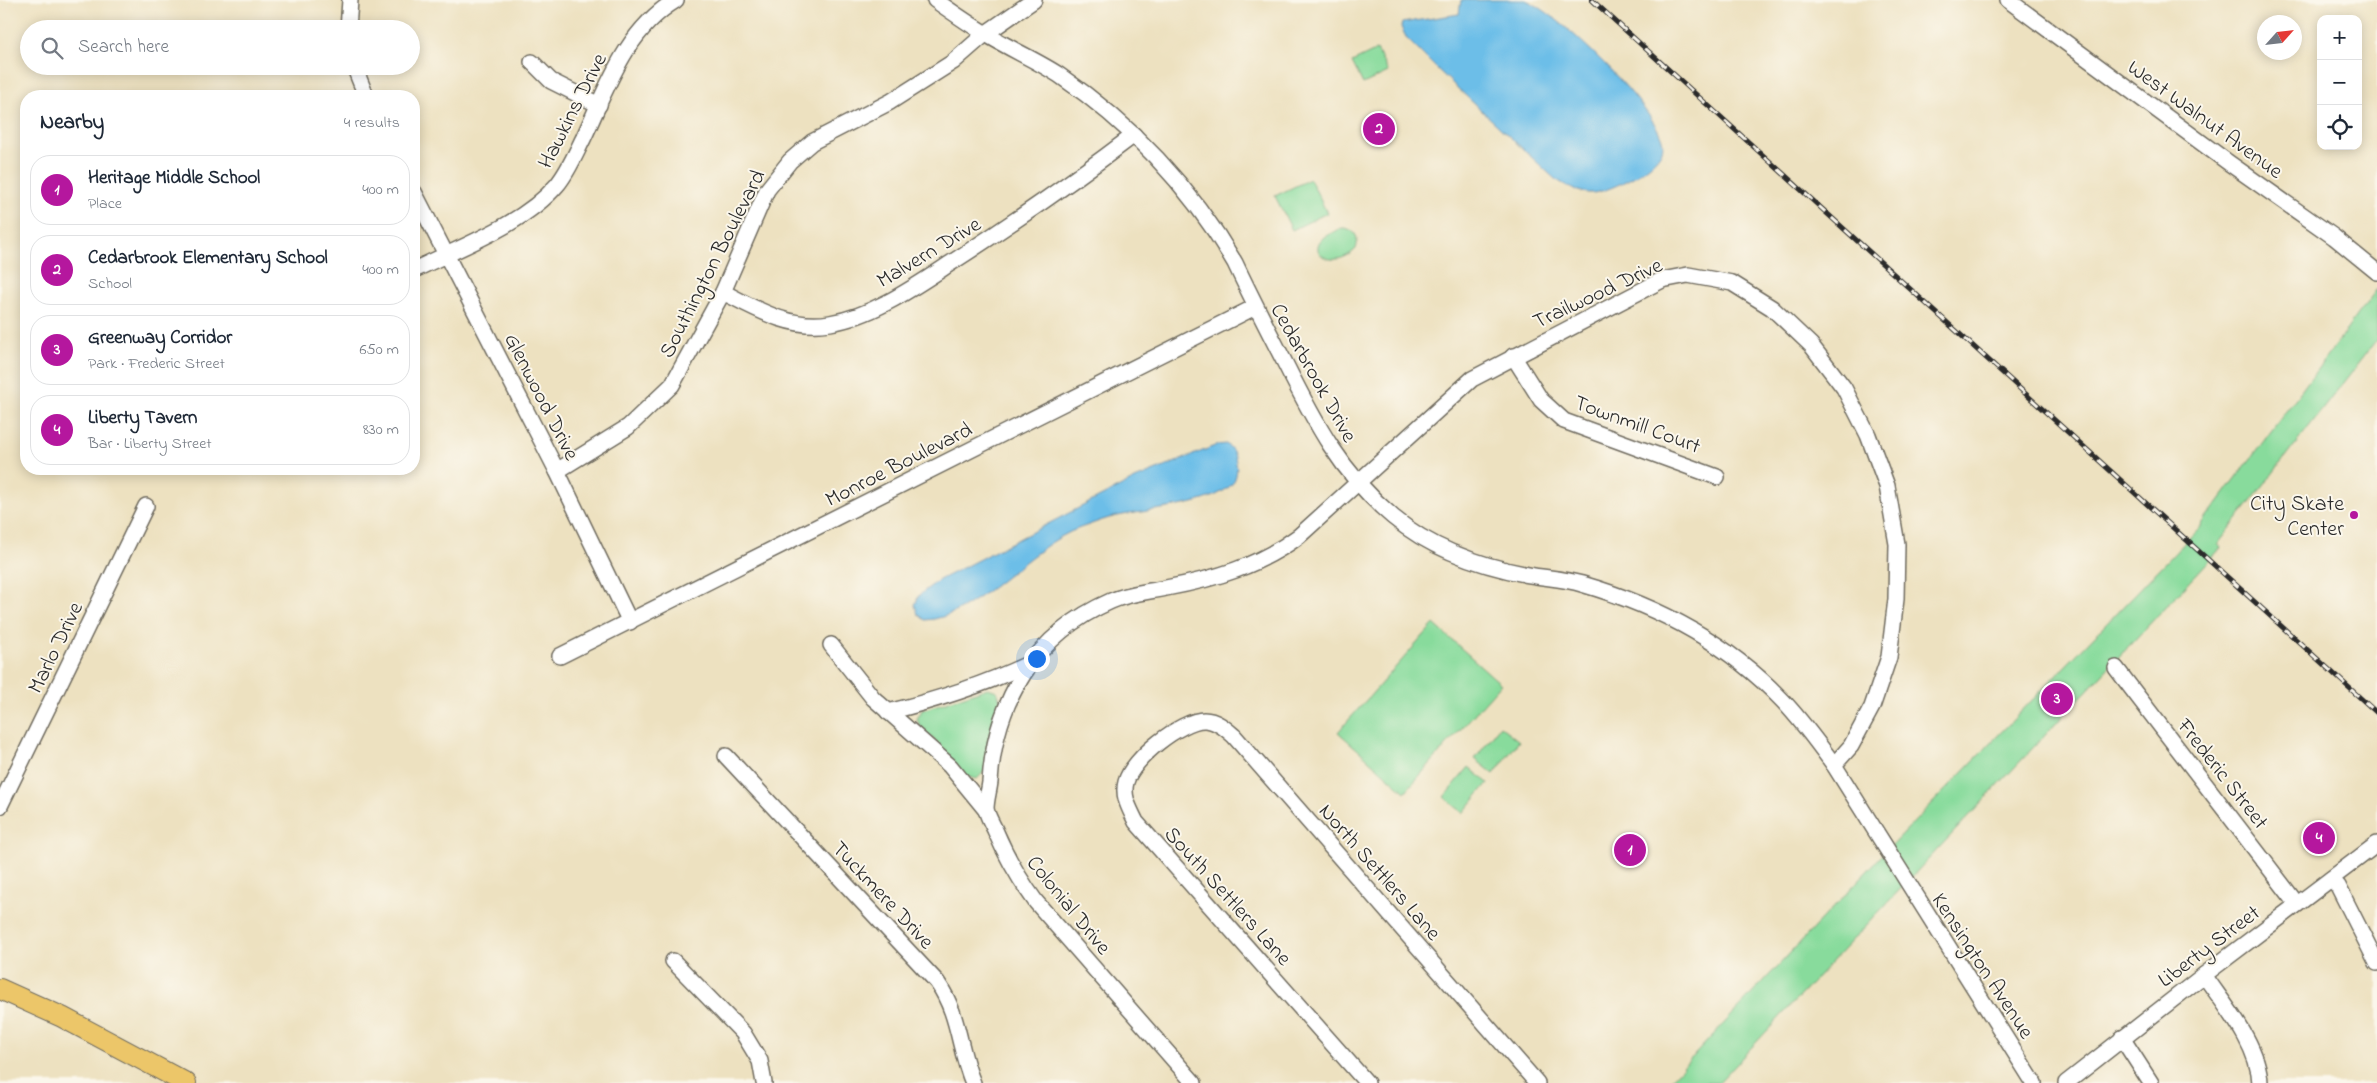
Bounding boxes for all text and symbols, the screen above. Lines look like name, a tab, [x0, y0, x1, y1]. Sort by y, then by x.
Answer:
north arrow	[2257, 15, 2302, 60]
map controls	[2317, 15, 2362, 150]
button: +	[2317, 15, 2362, 60]
search box	[20, 20, 420, 75]
icon: search	[38, 34, 66, 62]
text: Search here	[78, 34, 169, 61]
street label: Hawkins Drive	[531, 48, 617, 175]
street label: West Walnut Avenue	[2120, 53, 2289, 188]
button: −	[2317, 60, 2362, 105]
button: locate	[2317, 105, 2362, 150]
text: Nearby	[40, 108, 104, 138]
pin: 2	[1363, 110, 1395, 148]
text: 4 results	[344, 111, 400, 135]
text: Heritage Middle School	[88, 165, 260, 192]
street label: Southington Boulevard	[652, 165, 776, 365]
text: 1	[54, 178, 60, 202]
text: 400 m	[362, 178, 399, 202]
text: Place	[88, 192, 122, 216]
street label: Malvern Drive	[871, 210, 988, 297]
text: Cedarbrook Elementary School	[88, 245, 328, 272]
street label: Trailwood Drive	[1528, 251, 1669, 339]
text: 2	[53, 258, 61, 282]
text: 400 m	[362, 258, 399, 282]
text: School	[88, 272, 132, 296]
street label: Cedarbrook Drive	[1261, 298, 1364, 449]
text: Greenway Corridor	[88, 325, 232, 352]
street label: Glenwood Drive	[494, 328, 586, 467]
text: 3	[54, 338, 60, 362]
text: 650 m	[359, 338, 399, 362]
text: Park · Frederic Street	[88, 352, 225, 376]
street label: Townmill Court	[1569, 388, 1705, 464]
text: Liberty Tavern	[88, 405, 197, 432]
street label: Monroe Boulevard	[820, 415, 978, 517]
text: 4	[54, 418, 60, 442]
text: 830 m	[363, 418, 399, 442]
text: Bar · Liberty Street	[88, 432, 212, 456]
place label: City Skate Center	[2250, 489, 2344, 546]
marker: City Skate Center	[2348, 509, 2360, 521]
street label: Marlo Drive	[21, 597, 93, 700]
your location	[1024, 646, 1050, 672]
pin: 3	[2041, 680, 2073, 718]
street label: Frederic Street	[2168, 712, 2276, 838]
street label: North Settlers Lane	[1310, 797, 1448, 949]
pin: 4	[2303, 819, 2335, 857]
street label: South Settlers Lane	[1155, 820, 1298, 974]
pin: 1	[1614, 831, 1646, 869]
street label: Tuckmere Drive	[823, 835, 941, 958]
street label: Colonial Drive	[1018, 849, 1118, 963]
street label: Kensington Avenue	[1921, 887, 2041, 1047]
street label: Liberty Street	[2152, 898, 2269, 997]

